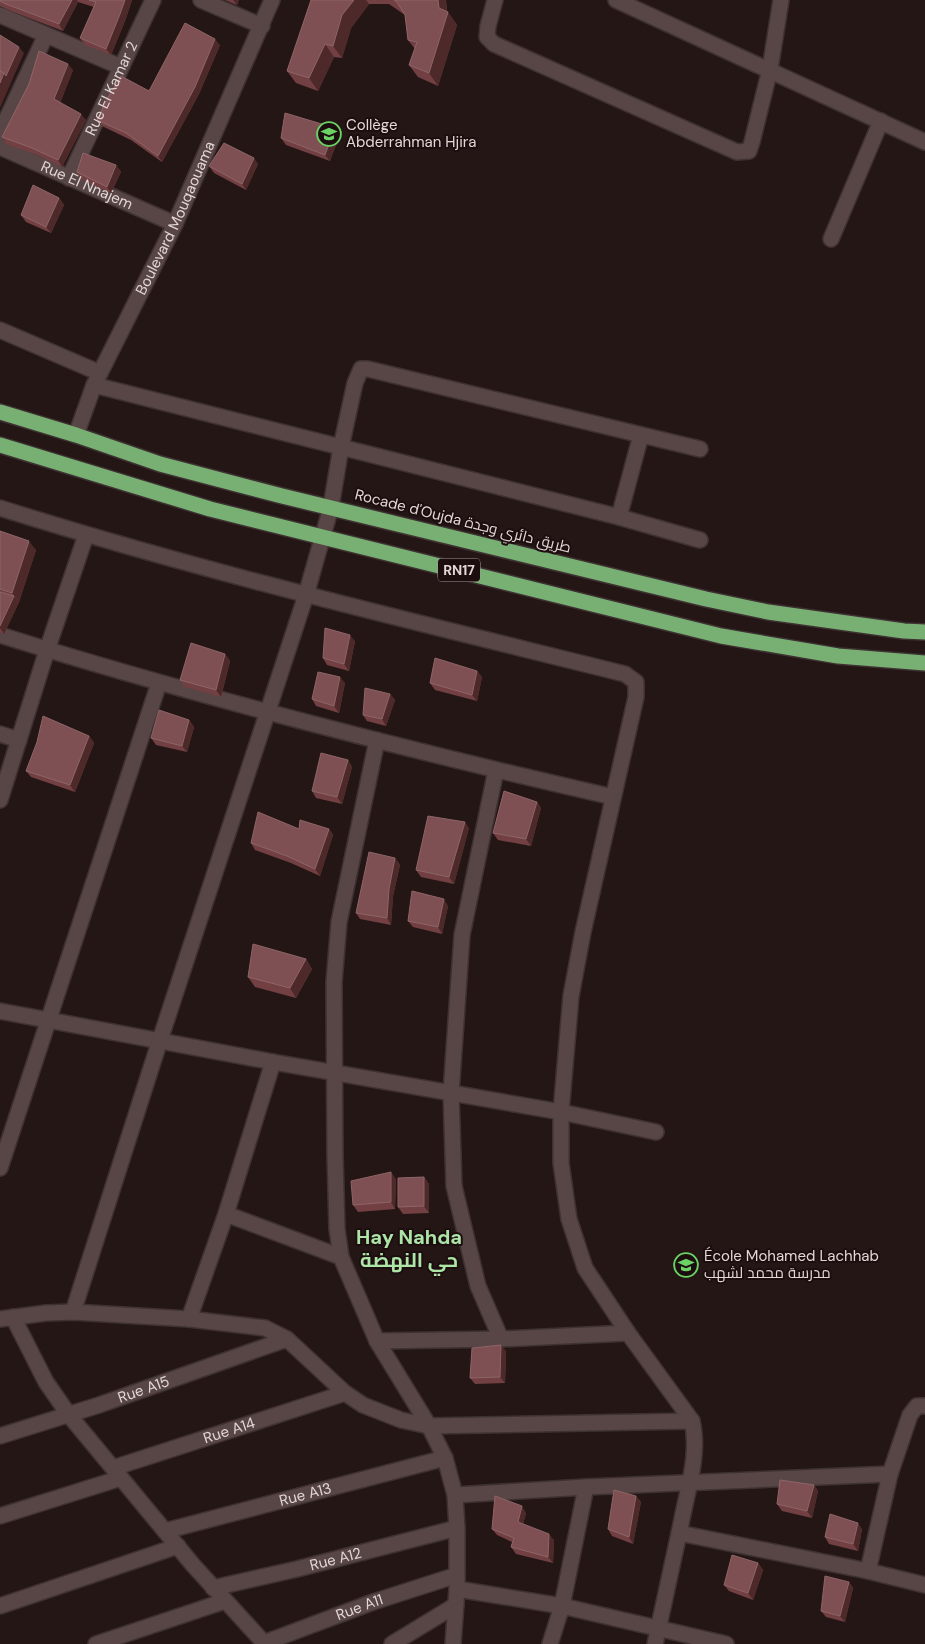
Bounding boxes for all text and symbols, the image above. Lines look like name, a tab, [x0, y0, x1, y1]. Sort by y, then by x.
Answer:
street label: Rue El Kamar 2	[80, 38, 142, 139]
place label: Collège Abderrahman Hjira	[346, 115, 476, 152]
school or university icon: Collège Abderrahman Hjira	[316, 121, 342, 147]
street label: Boulevard Mouqaouama	[131, 138, 220, 298]
street label: Rue El Nnajem	[38, 156, 136, 214]
street label: Rocade d'Oujda طريق دائري وجدة	[352, 484, 573, 559]
road number: RN17	[438, 558, 480, 582]
district label: Hay Nahda حي النهضة	[356, 1224, 462, 1276]
place label: École Mohamed Lachhab مدرسة محمد لشهب	[704, 1246, 879, 1283]
school or university icon: École Mohamed Lachhab مدرسة محمد لشهب	[673, 1252, 699, 1278]
street label: Rue A15	[115, 1371, 172, 1408]
street label: Rue A14	[201, 1413, 258, 1448]
street label: Rue A13	[277, 1478, 334, 1511]
street label: Rue A12	[308, 1543, 364, 1575]
street label: Rue A11	[333, 1589, 386, 1625]

